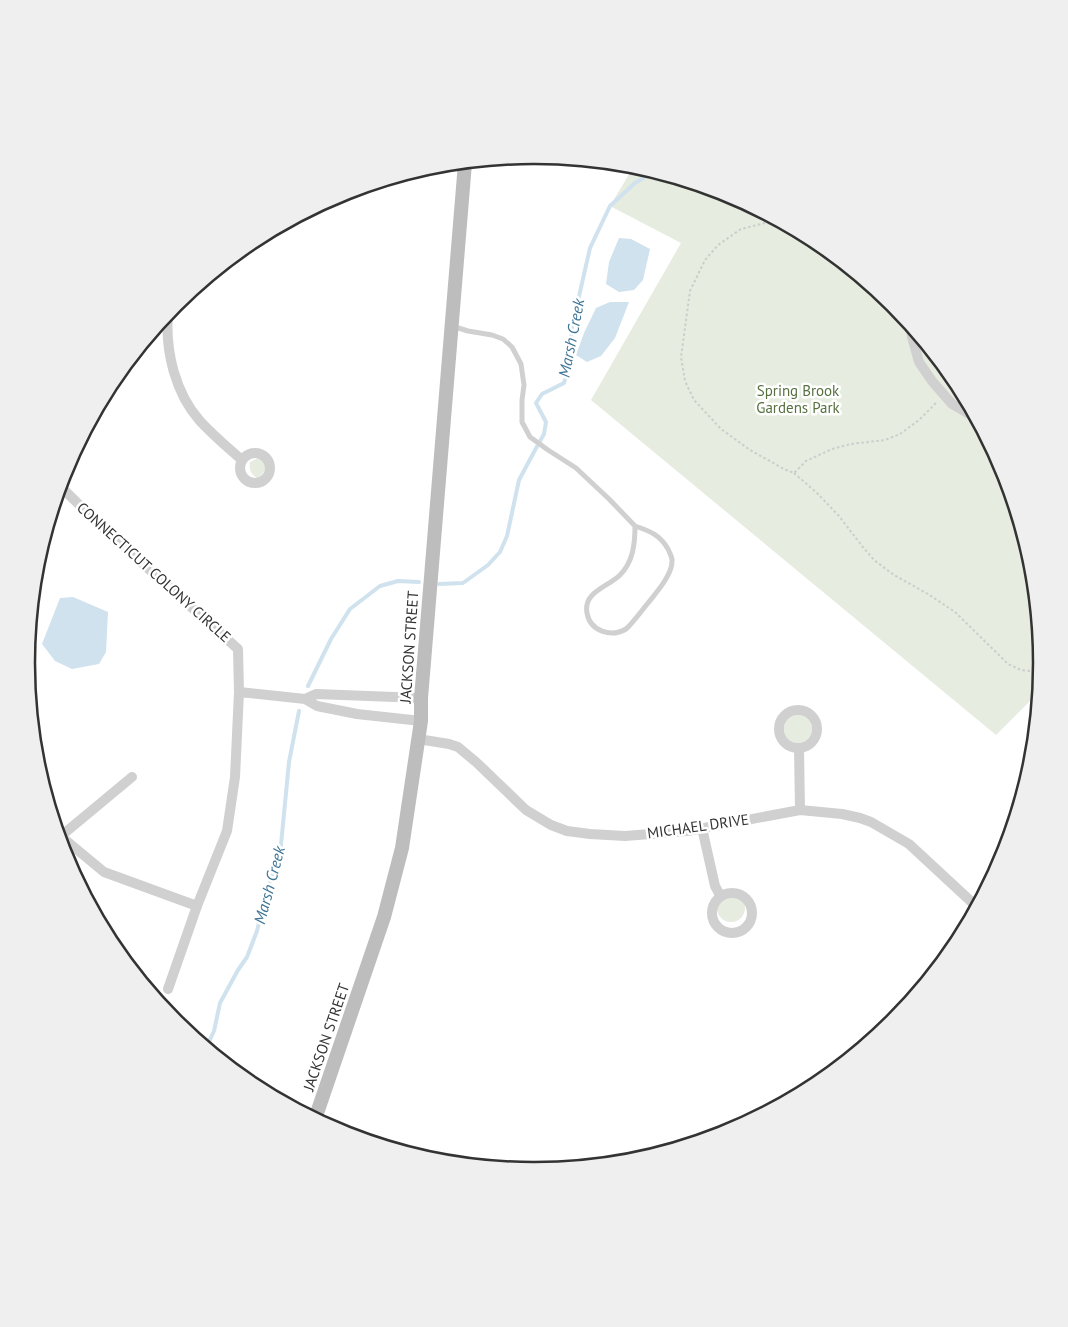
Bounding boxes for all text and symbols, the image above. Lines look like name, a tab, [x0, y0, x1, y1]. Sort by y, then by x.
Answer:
water label: Marsh Creek	[554, 296, 589, 379]
park label: Spring Brook Gardens Park	[756, 381, 841, 417]
street label: CONNECTICUT COLONY CIRCLE	[73, 498, 235, 646]
street label: JACKSON STREET	[396, 590, 422, 705]
street label: MICHAEL DRIVE	[646, 809, 750, 843]
water label: Marsh Creek	[249, 843, 289, 926]
street label: JACKSON STREET	[298, 980, 354, 1094]

